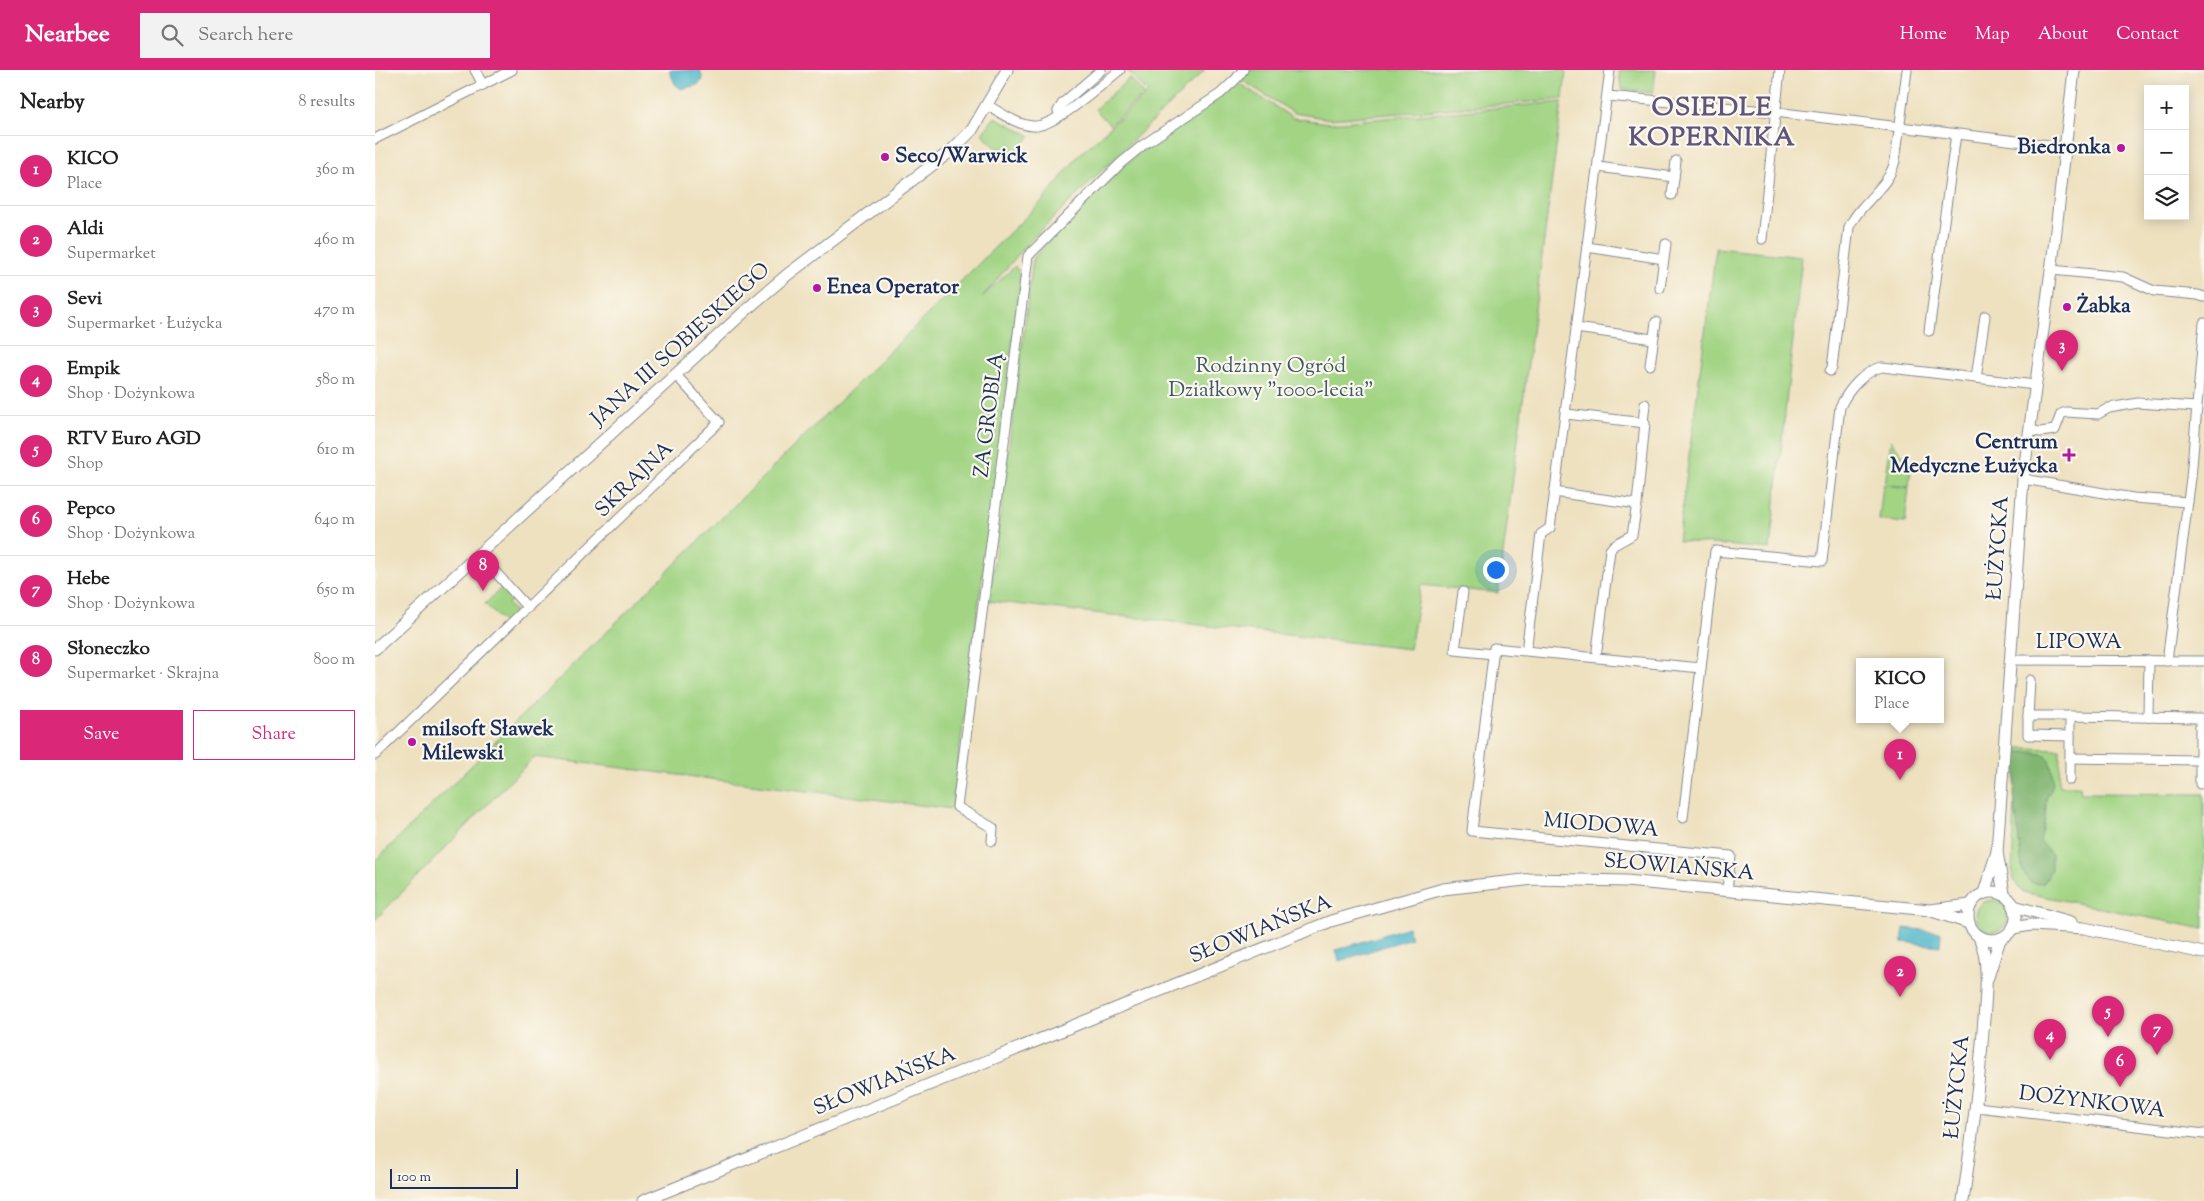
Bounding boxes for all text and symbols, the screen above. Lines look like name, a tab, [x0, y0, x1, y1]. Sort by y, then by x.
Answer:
search box	[140, 13, 490, 58]
text: Nearbee	[25, 18, 110, 52]
icon: search	[158, 21, 186, 49]
text: Search here	[198, 22, 293, 49]
text: Home	[1900, 22, 1947, 48]
text: Map	[1975, 22, 2010, 48]
text: About	[2038, 22, 2088, 48]
text: Contact	[2116, 22, 2179, 48]
map controls	[2144, 85, 2189, 220]
button: +	[2144, 85, 2189, 130]
text: Nearby	[20, 88, 85, 118]
district label: OSIEDLE KOPERNIKA	[1628, 90, 1796, 157]
text: 8 results	[299, 91, 355, 114]
button: −	[2144, 130, 2189, 175]
place label: Biedronka	[2018, 133, 2111, 163]
place label: Seco/Warwick	[895, 142, 1028, 172]
marker: Biedronka	[2115, 142, 2127, 154]
text: KICO	[67, 146, 119, 173]
marker: Seco/Warwick	[879, 151, 891, 163]
text: 1	[33, 159, 39, 182]
text: 360 m	[316, 159, 355, 182]
text: Place	[67, 173, 102, 196]
button: layers	[2144, 175, 2189, 220]
text: Aldi	[67, 216, 104, 243]
text: 2	[32, 229, 40, 252]
text: 460 m	[314, 229, 355, 252]
text: Supermarket	[67, 243, 156, 266]
street label: JANA III SOBIESKIEGO	[584, 256, 777, 434]
place label: Enea Operator	[827, 273, 959, 303]
marker: Enea Operator	[811, 282, 823, 294]
text: Sevi	[67, 286, 102, 313]
place label: Żabka	[2077, 292, 2131, 322]
text: 3	[33, 299, 39, 322]
text: 470 m	[314, 299, 355, 322]
marker: Żabka	[2061, 301, 2073, 313]
text: Supermarket · Łużycka	[67, 313, 222, 336]
pin: 3	[2046, 330, 2078, 371]
street label: ZA GROBLĄ	[967, 351, 1013, 479]
park label: Rodzinny Ogród Działkowy "1000-lecia"	[1168, 352, 1374, 406]
text: Empik	[67, 356, 120, 383]
text: 4	[32, 369, 40, 392]
text: 580 m	[316, 369, 355, 392]
text: Shop · Dożynkowa	[67, 383, 195, 406]
text: RTV Euro AGD	[67, 426, 201, 453]
place label: Centrum Medyczne Łużycka	[1890, 428, 2059, 482]
street label: SKRAJNA	[589, 435, 681, 525]
text: 5	[33, 439, 39, 462]
text: 610 m	[317, 439, 355, 462]
marker: Centrum Medyczne Łużycka	[2062, 448, 2076, 462]
text: Shop	[67, 453, 103, 476]
street label: ŁUŻYCKA	[1980, 495, 2018, 601]
text: Pepco	[67, 496, 115, 523]
text: 6	[32, 509, 40, 532]
text: 640 m	[314, 509, 355, 532]
text: Shop · Dożynkowa	[67, 523, 195, 546]
pin: 8	[467, 550, 499, 591]
your location	[1483, 557, 1509, 583]
text: Hebe	[67, 566, 110, 593]
text: 7	[32, 579, 40, 602]
text: 650 m	[316, 579, 355, 602]
text: Shop · Dożynkowa	[67, 593, 195, 616]
street label: LIPOWA	[2036, 628, 2122, 658]
text: Słoneczko	[67, 636, 150, 663]
text: 8	[32, 649, 40, 672]
text: 800 m	[313, 649, 355, 672]
popup	[1856, 658, 1944, 723]
text: Supermarket · Skrajna	[67, 663, 219, 686]
text: KICO	[1874, 666, 1926, 693]
text: Place	[1874, 693, 1910, 716]
button: Save	[20, 710, 183, 760]
button: Share	[193, 710, 355, 760]
place label: milsoft Sławek Milewski	[422, 715, 554, 769]
marker: milsoft Sławek Milewski	[406, 736, 418, 748]
pin: 1	[1884, 739, 1916, 780]
street label: MIODOWA	[1542, 806, 1660, 846]
street label: SŁOWIAŃSKA	[1602, 846, 1756, 890]
street label: SŁOWIAŃSKA	[1185, 888, 1337, 972]
pin: 2	[1884, 956, 1916, 997]
pin: 5	[2092, 996, 2124, 1037]
pin: 7	[2141, 1014, 2173, 1055]
pin: 4	[2034, 1019, 2066, 1060]
street label: ŁUŻYCKA	[1938, 1033, 1978, 1141]
street label: SŁOWIAŃSKA	[809, 1040, 961, 1124]
pin: 6	[2104, 1046, 2136, 1087]
street label: DOŻYNKOWA	[2017, 1079, 2167, 1127]
scale bar	[390, 1166, 517, 1189]
text: 100 m	[397, 1168, 431, 1188]

